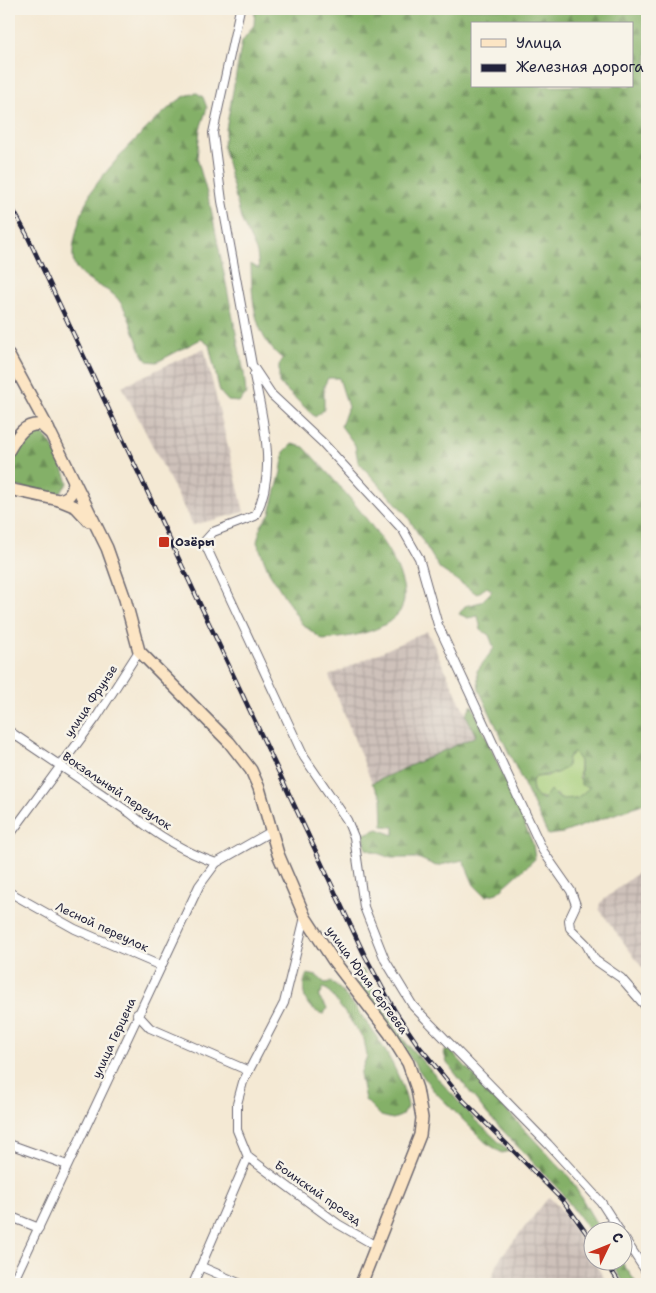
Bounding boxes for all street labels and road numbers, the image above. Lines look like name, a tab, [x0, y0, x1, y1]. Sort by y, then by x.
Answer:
street label: улица Фрунзе	[61, 661, 121, 740]
street label: Вокзальный переулок	[59, 748, 175, 834]
street label: Лесной переулок	[53, 898, 152, 956]
street label: улица Юрия Сергеева	[322, 923, 412, 1037]
street label: улица Герцена	[88, 995, 140, 1081]
street label: Боинский проезд	[271, 1157, 365, 1229]

